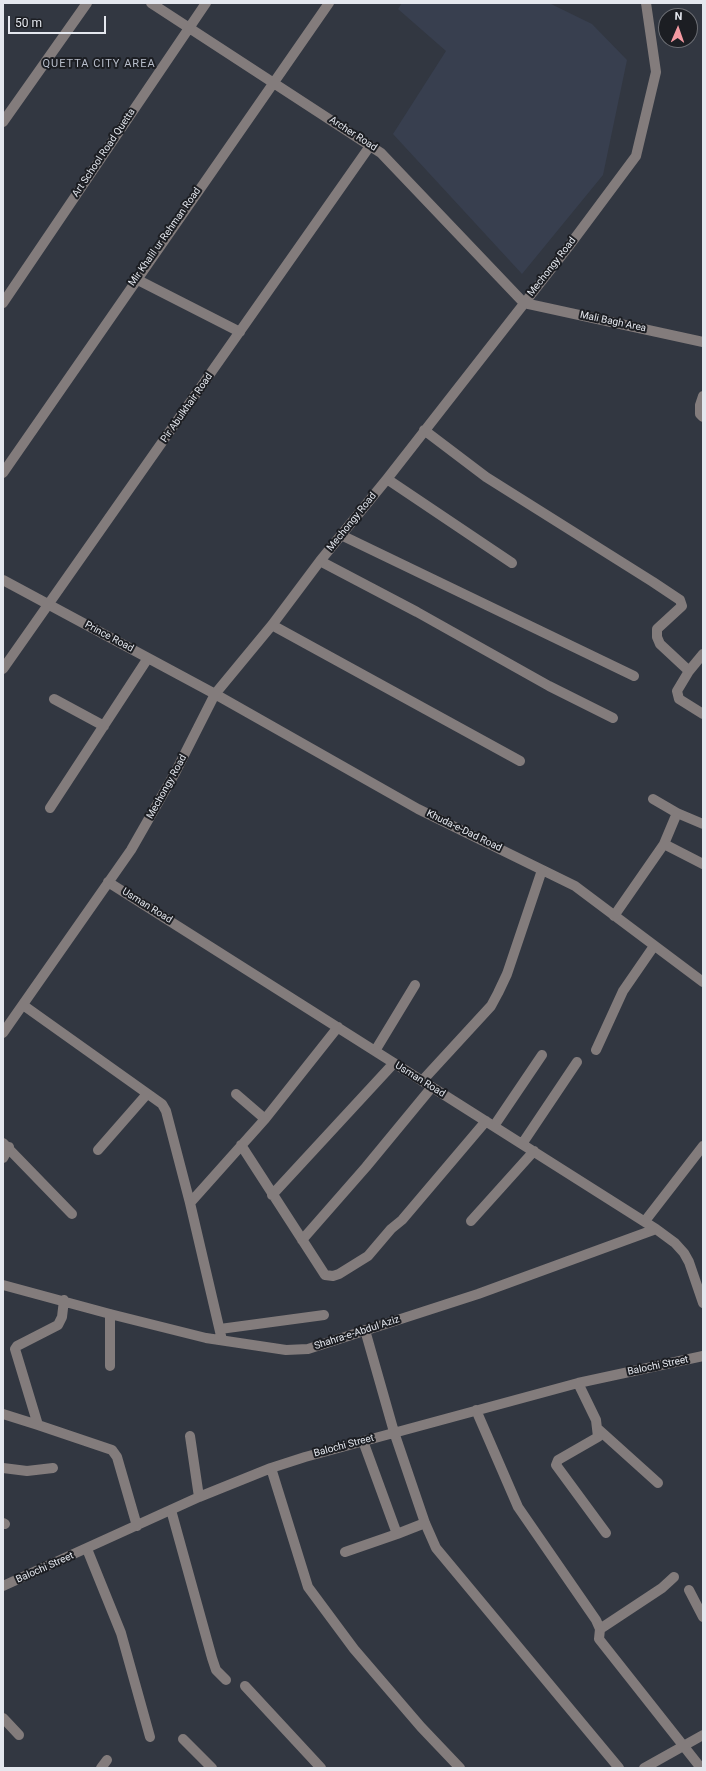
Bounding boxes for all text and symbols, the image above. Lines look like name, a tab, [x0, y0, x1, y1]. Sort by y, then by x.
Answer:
scale bar	[10, 8, 108, 34]
north arrow	[658, 8, 698, 48]
text: N	[674, 10, 683, 23]
text: 50 m	[15, 16, 42, 30]
district label: QUETTA CITY AREA	[42, 57, 156, 71]
street label: Art School Road Quetta	[70, 107, 138, 199]
street label: Archer Road	[327, 114, 379, 154]
street label: Mir Khalil ur Rehman Road	[126, 185, 204, 289]
street label: Mechongy Road	[525, 235, 579, 299]
street label: Mali Bagh Area	[579, 309, 647, 335]
street label: Pir Abulkhair Road	[159, 371, 215, 445]
street label: Mechongy Road	[325, 490, 379, 554]
street label: Prince Road	[83, 619, 135, 655]
street label: Mechongy Road	[144, 753, 190, 821]
street label: Khuda-e-Dad Road	[424, 808, 504, 854]
street label: Usman Road	[120, 886, 174, 926]
street label: Usman Road	[393, 1060, 447, 1100]
street label: Shahra-e-Abdul Aziz	[313, 1314, 401, 1352]
street label: Balochi Street	[627, 1354, 689, 1378]
street label: Balochi Street	[313, 1432, 375, 1460]
street label: Balochi Street	[14, 1550, 76, 1586]

